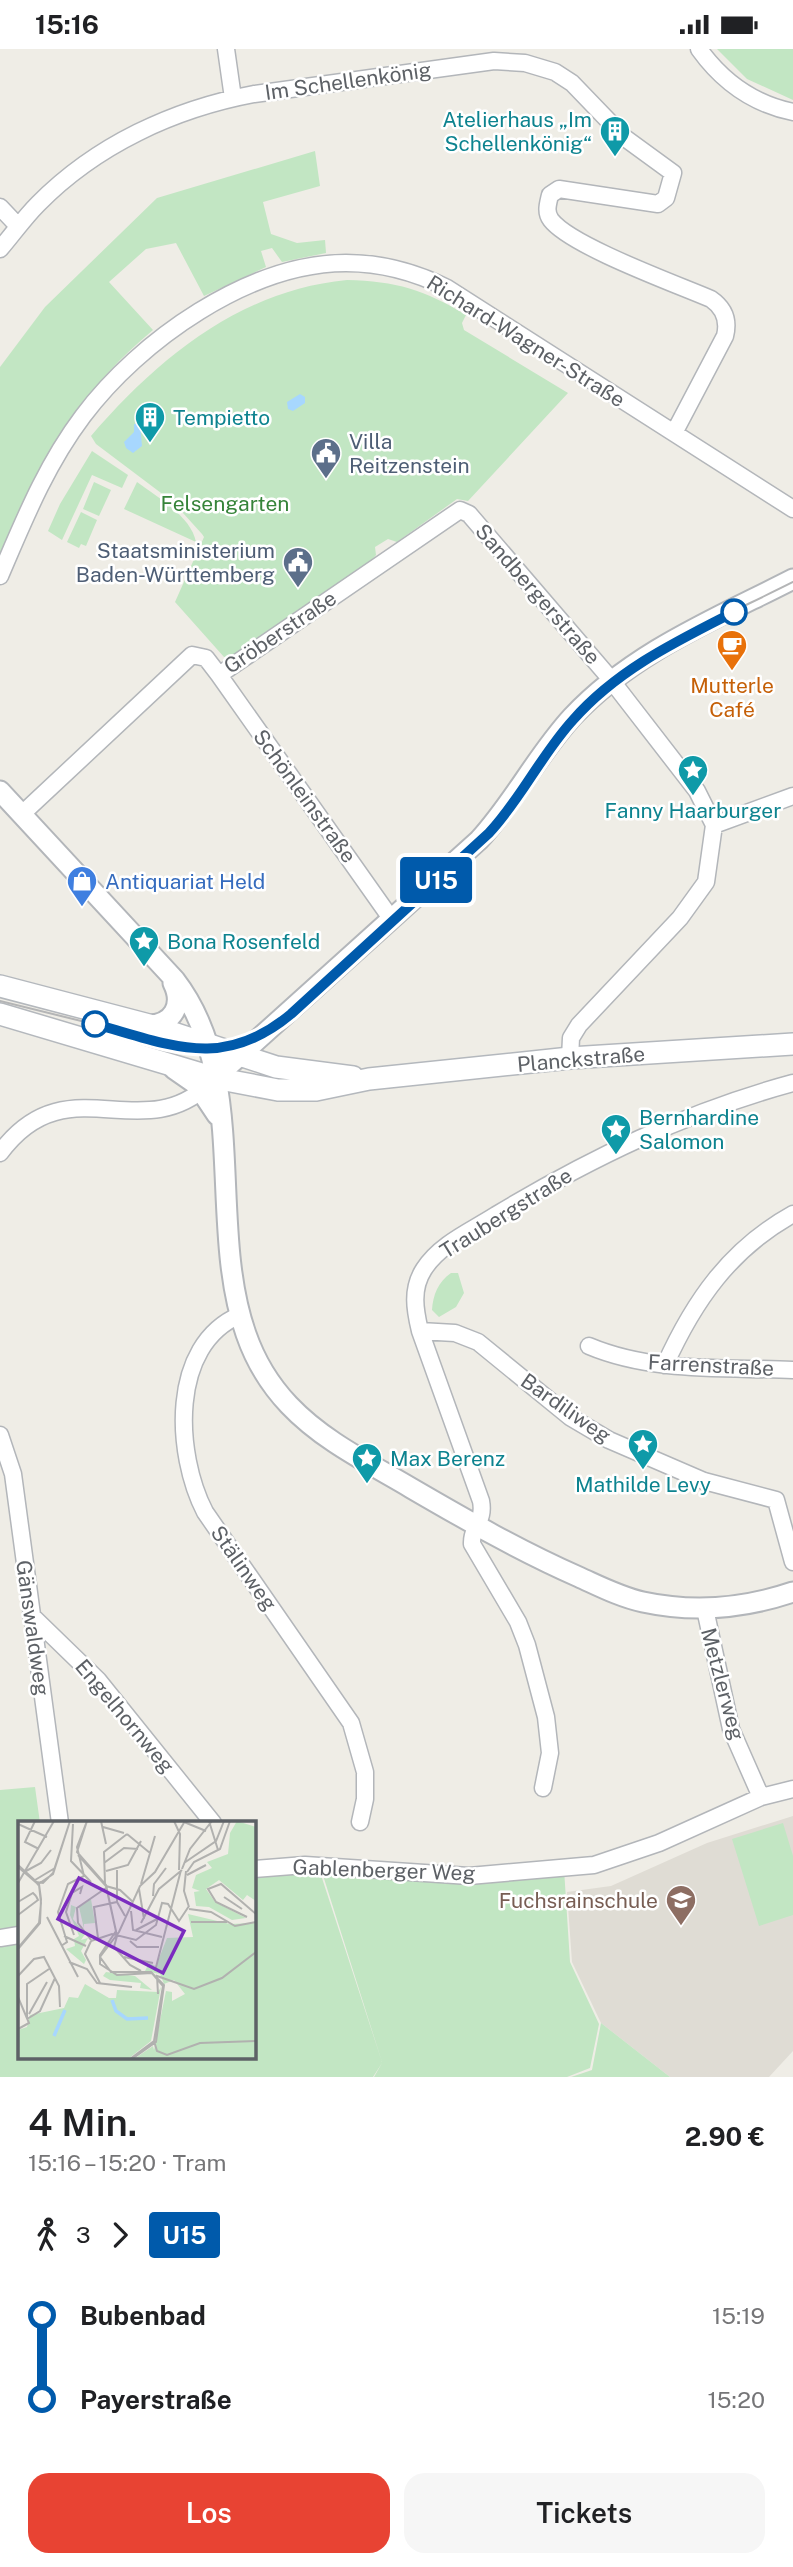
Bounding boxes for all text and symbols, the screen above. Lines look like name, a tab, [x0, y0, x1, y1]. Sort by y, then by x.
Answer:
text: 15:16	[35, 9, 99, 40]
street label: Im Schellenkönig	[263, 57, 433, 105]
place label: Atelierhaus „Im Schellenkönig“	[442, 107, 592, 156]
building icon: Atelierhaus „Im Schellenkönig“	[598, 114, 632, 158]
street label: Richard-Wagner-Straße	[422, 270, 630, 412]
building icon: Tempietto	[133, 400, 167, 444]
place label: Tempietto	[173, 405, 270, 430]
place label: Villa Reitzenstein	[349, 429, 470, 478]
public building icon: Villa Reitzenstein	[309, 436, 343, 480]
park label: Felsengarten	[161, 491, 289, 516]
street label: Sandbergerstraße	[470, 519, 606, 669]
place label: Staatsministerium Baden-Württemberg	[76, 538, 275, 587]
public building icon: Staatsministerium Baden-Württemberg	[281, 545, 315, 589]
street label: Gröberstraße	[219, 585, 341, 679]
unlabelled marker	[721, 599, 747, 625]
cafe icon: Mutterle Café	[715, 628, 749, 672]
place label: Mutterle Café	[690, 673, 774, 722]
street label: Schönleinstraße	[248, 724, 362, 868]
place icon: Fanny Haarburger	[676, 753, 710, 797]
place label: Fanny Haarburger	[605, 798, 781, 823]
line badge: U15	[396, 857, 476, 903]
shop icon: Antiquariat Held	[65, 864, 99, 908]
text: U15	[414, 866, 458, 894]
place label: Antiquariat Held	[105, 869, 265, 894]
place icon: Bona Rosenfeld	[127, 924, 161, 968]
place label: Bona Rosenfeld	[167, 929, 320, 954]
unlabelled marker	[82, 1011, 108, 1037]
street label: Planckstraße	[516, 1041, 646, 1077]
place label: Bernhardine Salomon	[639, 1105, 759, 1154]
place icon: Bernhardine Salomon	[599, 1112, 633, 1156]
street label: Traubergstraße	[435, 1162, 577, 1264]
street label: Farrenstraße	[647, 1349, 775, 1381]
street label: Bardiliweg	[516, 1368, 616, 1448]
place icon: Mathilde Levy	[626, 1427, 660, 1471]
place icon: Max Berenz	[350, 1441, 384, 1485]
place label: Max Berenz	[390, 1446, 505, 1471]
place label: Mathilde Levy	[575, 1472, 711, 1497]
street label: Stälinweg	[206, 1521, 282, 1615]
street label: Gänswaldweg	[11, 1559, 55, 1697]
street label: Metzlerweg	[696, 1625, 750, 1743]
street label: Engelhornweg	[70, 1654, 180, 1778]
inset map	[18, 1821, 256, 2059]
street label: Gablenberger Weg	[292, 1854, 476, 1886]
school or university icon: Fuchsrainschule	[664, 1883, 698, 1927]
place label: Fuchsrainschule	[499, 1888, 658, 1913]
text: 4 Min.	[28, 2100, 137, 2145]
text: 2.90 €	[685, 2121, 765, 2152]
text: 15:16 – 15:20 · Tram	[28, 2149, 226, 2176]
icon: walk	[28, 2216, 66, 2254]
icon: forward	[101, 2216, 139, 2254]
text: 3	[76, 2221, 91, 2248]
text: U15	[163, 2221, 206, 2249]
text: Bubenbad	[80, 2300, 206, 2331]
text: 15:19	[712, 2302, 765, 2329]
text: Payerstraße	[80, 2384, 232, 2415]
text: 15:20	[707, 2386, 765, 2413]
button: Los	[28, 2473, 390, 2553]
button: Tickets	[404, 2473, 765, 2553]

